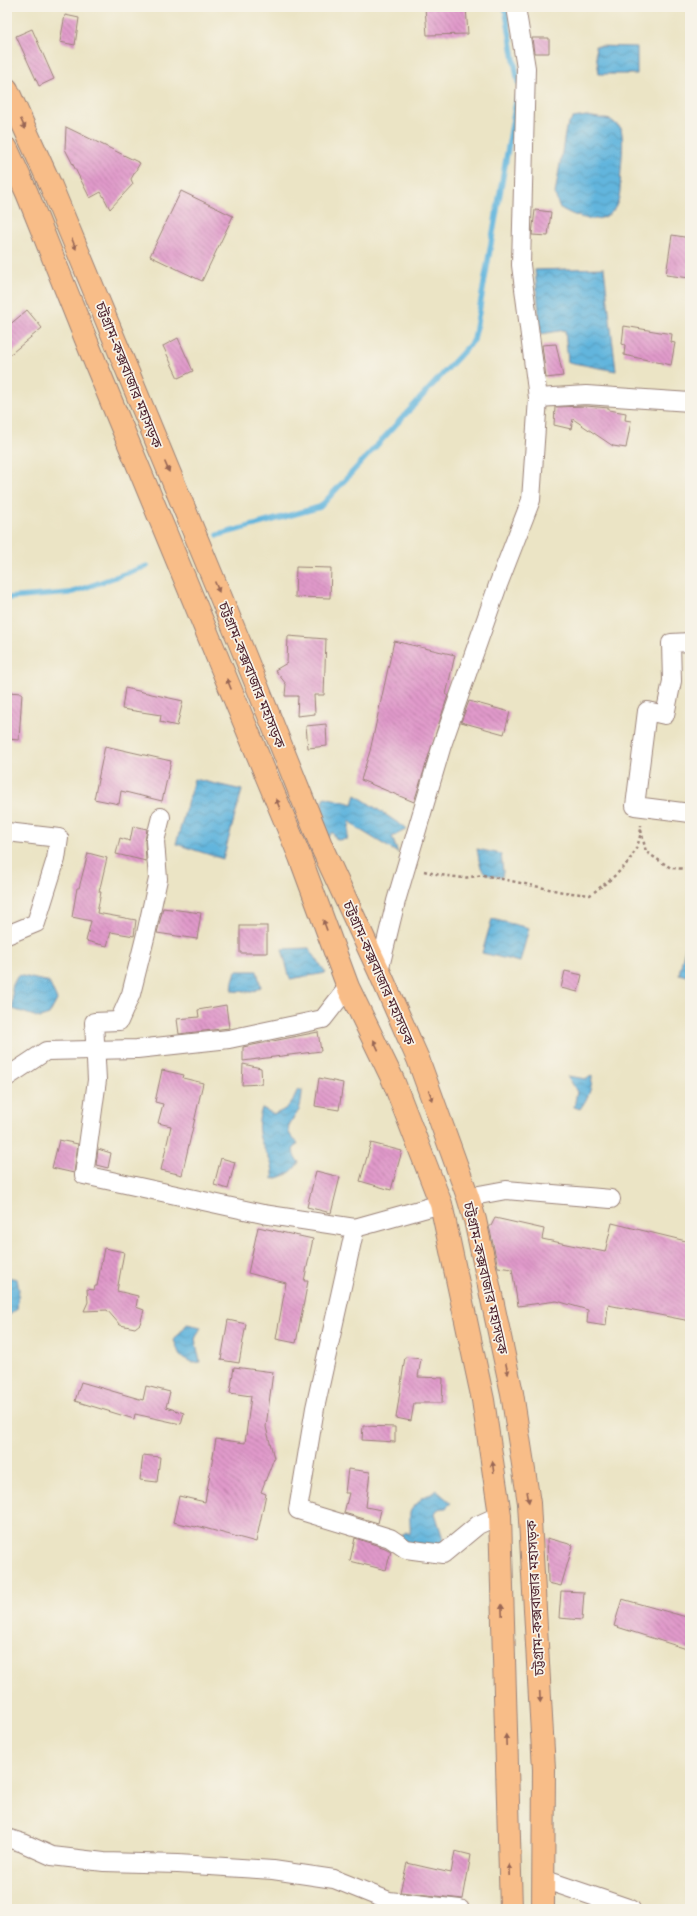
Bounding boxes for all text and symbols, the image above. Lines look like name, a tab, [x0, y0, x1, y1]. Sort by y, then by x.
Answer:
one-way arrow	[20, 119, 26, 130]
one-way arrow	[72, 238, 78, 250]
street label: চট্টগ্রাম-কক্সবাজার মহাসড়ক	[91, 299, 166, 451]
one-way arrow	[164, 462, 170, 473]
one-way arrow	[214, 582, 220, 593]
street label: চট্টগ্রাম-কক্সবাজার মহাসড়ক	[214, 599, 289, 751]
one-way arrow	[226, 679, 232, 690]
one-way arrow	[275, 798, 281, 810]
street label: চট্টগ্রাম-কক্সবাজার মহাসড়ক	[339, 898, 418, 1049]
one-way arrow	[322, 919, 328, 931]
one-way arrow	[373, 1039, 379, 1051]
one-way arrow	[428, 1090, 434, 1102]
street label: চট্টগ্রাম-কক্সবাজার মহাসড়ক	[459, 1199, 511, 1357]
one-way arrow	[504, 1363, 510, 1375]
one-way arrow	[490, 1461, 496, 1473]
one-way arrow	[525, 1491, 531, 1503]
street label: চট্টগ্রাম-কক্সবাজার মহাসড়ক	[523, 1519, 548, 1677]
one-way arrow	[499, 1604, 506, 1616]
one-way arrow	[537, 1691, 543, 1704]
one-way arrow	[503, 1734, 510, 1746]
one-way arrow	[506, 1864, 513, 1876]

